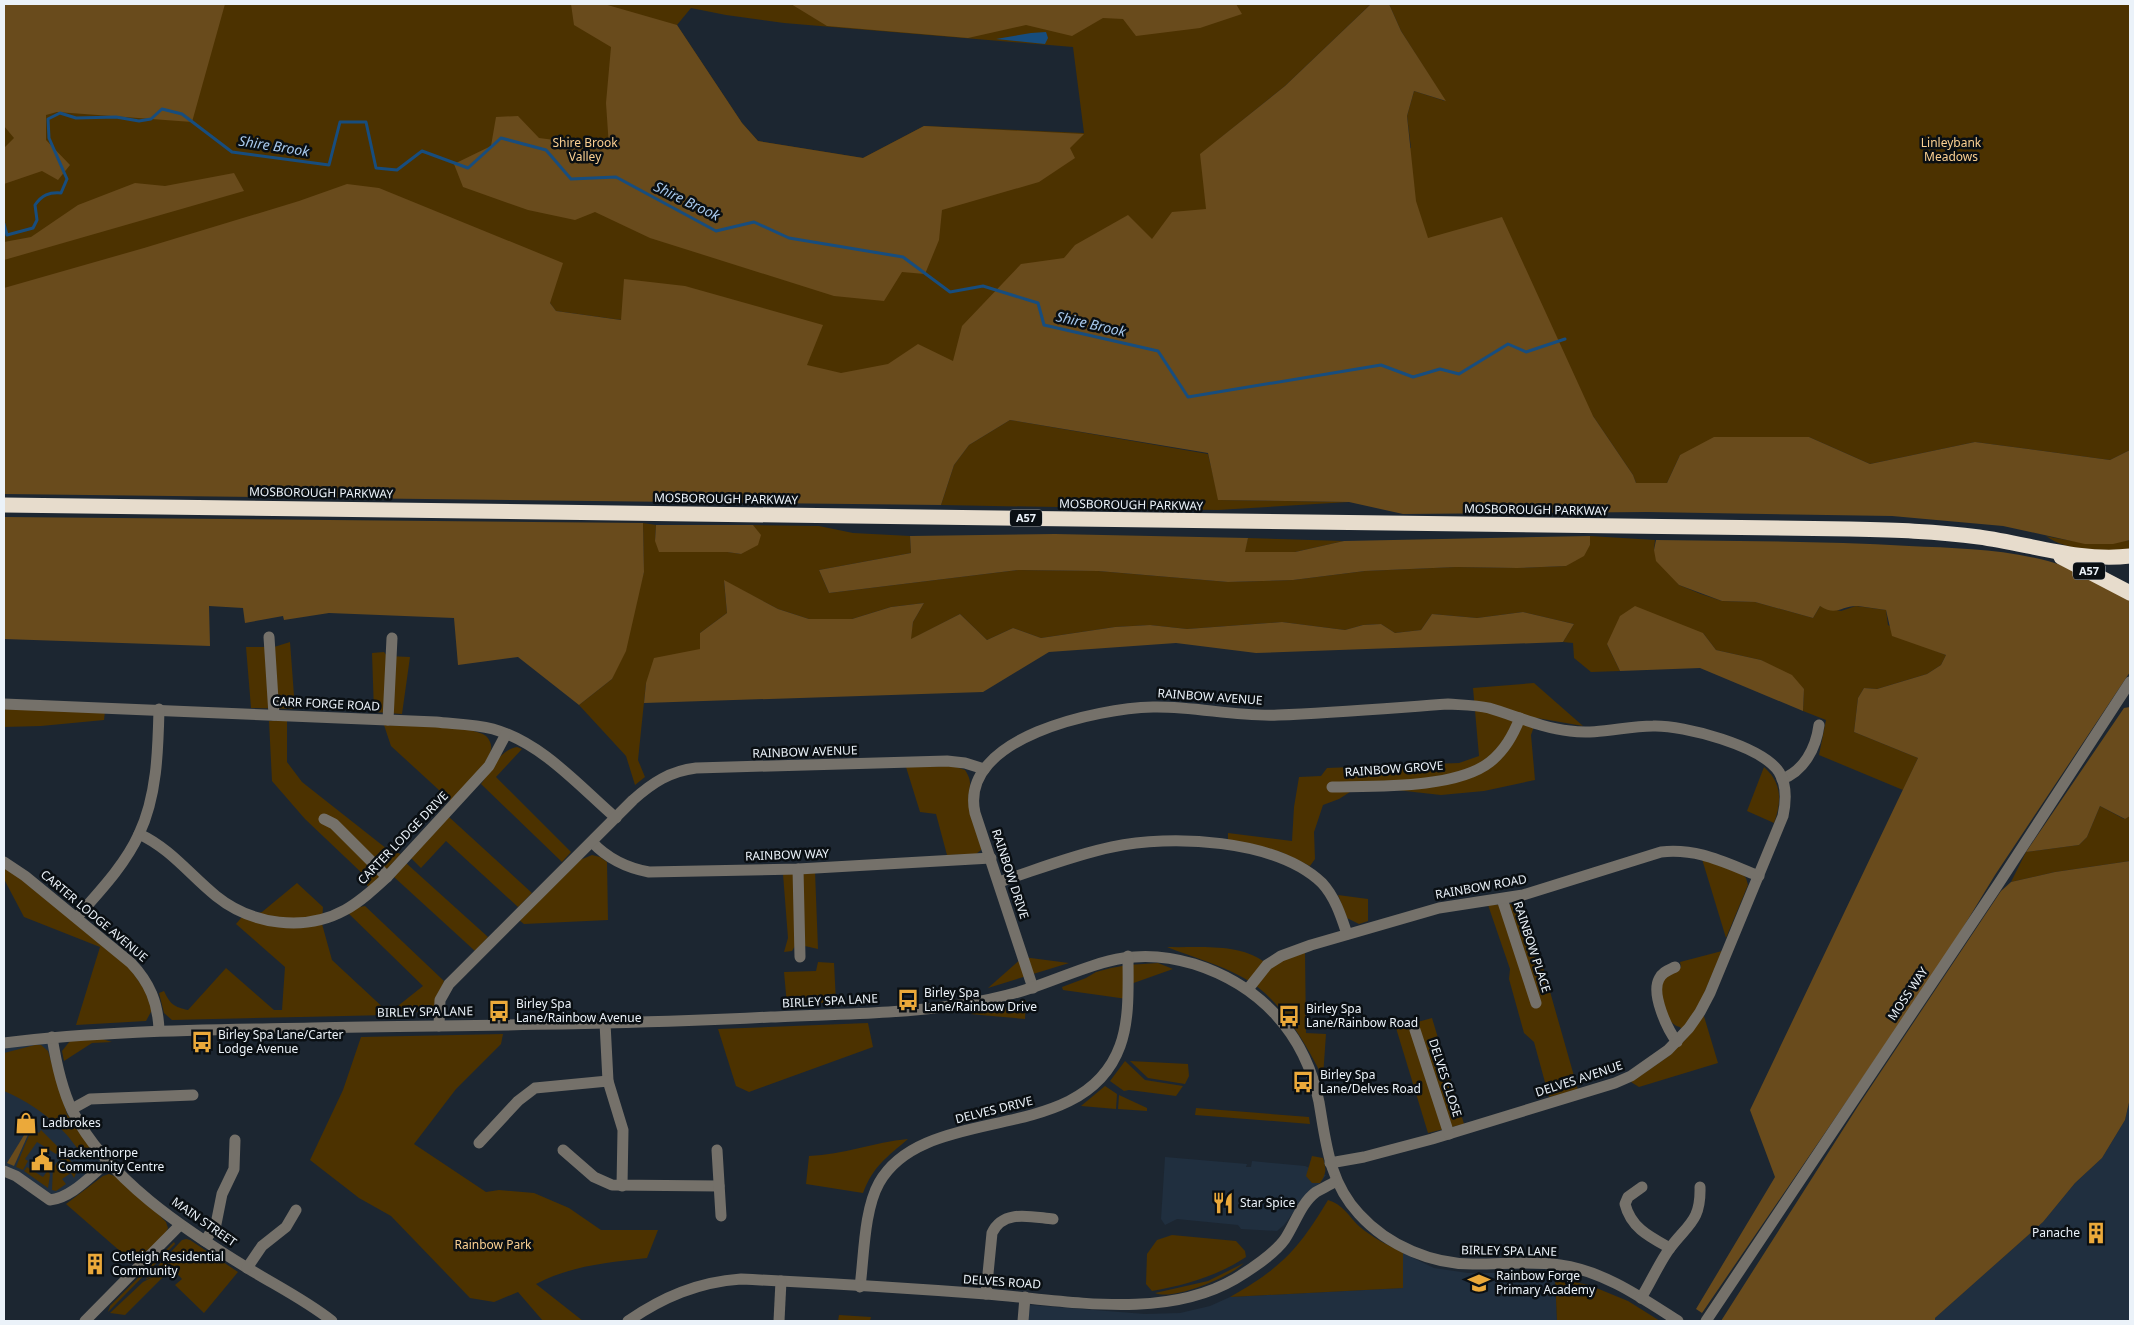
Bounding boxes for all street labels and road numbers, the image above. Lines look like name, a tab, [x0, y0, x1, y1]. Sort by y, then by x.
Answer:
street label: MOSBOROUGH PARKWAY	[249, 483, 393, 502]
street label: MOSBOROUGH PARKWAY	[654, 489, 798, 508]
street label: MOSBOROUGH PARKWAY	[1059, 495, 1203, 514]
street label: MOSBOROUGH PARKWAY	[1464, 500, 1608, 519]
road number: A57	[1010, 509, 1042, 526]
road number: A57	[2073, 562, 2105, 580]
street label: RAINBOW AVENUE	[1157, 684, 1263, 709]
street label: CARR FORGE ROAD	[272, 692, 381, 715]
street label: RAINBOW AVENUE	[752, 741, 858, 762]
street label: RAINBOW GROVE	[1344, 757, 1444, 780]
street label: CARTER LODGE DRIVE	[354, 787, 452, 888]
street label: RAINBOW DRIVE	[988, 827, 1033, 921]
street label: RAINBOW WAY	[745, 845, 829, 864]
street label: CARTER LODGE AVENUE	[37, 866, 151, 966]
street label: RAINBOW ROAD	[1434, 870, 1528, 903]
street label: RAINBOW PLACE	[1510, 899, 1555, 995]
street label: MOSS WAY	[1883, 964, 1932, 1024]
street label: BIRLEY SPA LANE	[782, 990, 878, 1012]
street label: BIRLEY SPA LANE	[377, 1002, 473, 1021]
street label: DELVES CLOSE	[1425, 1037, 1466, 1119]
street label: DELVES AVENUE	[1533, 1056, 1625, 1101]
street label: DELVES DRIVE	[953, 1092, 1034, 1127]
street label: MAIN STREET	[168, 1193, 240, 1250]
street label: BIRLEY SPA LANE	[1461, 1241, 1557, 1260]
street label: DELVES ROAD	[962, 1270, 1042, 1293]

